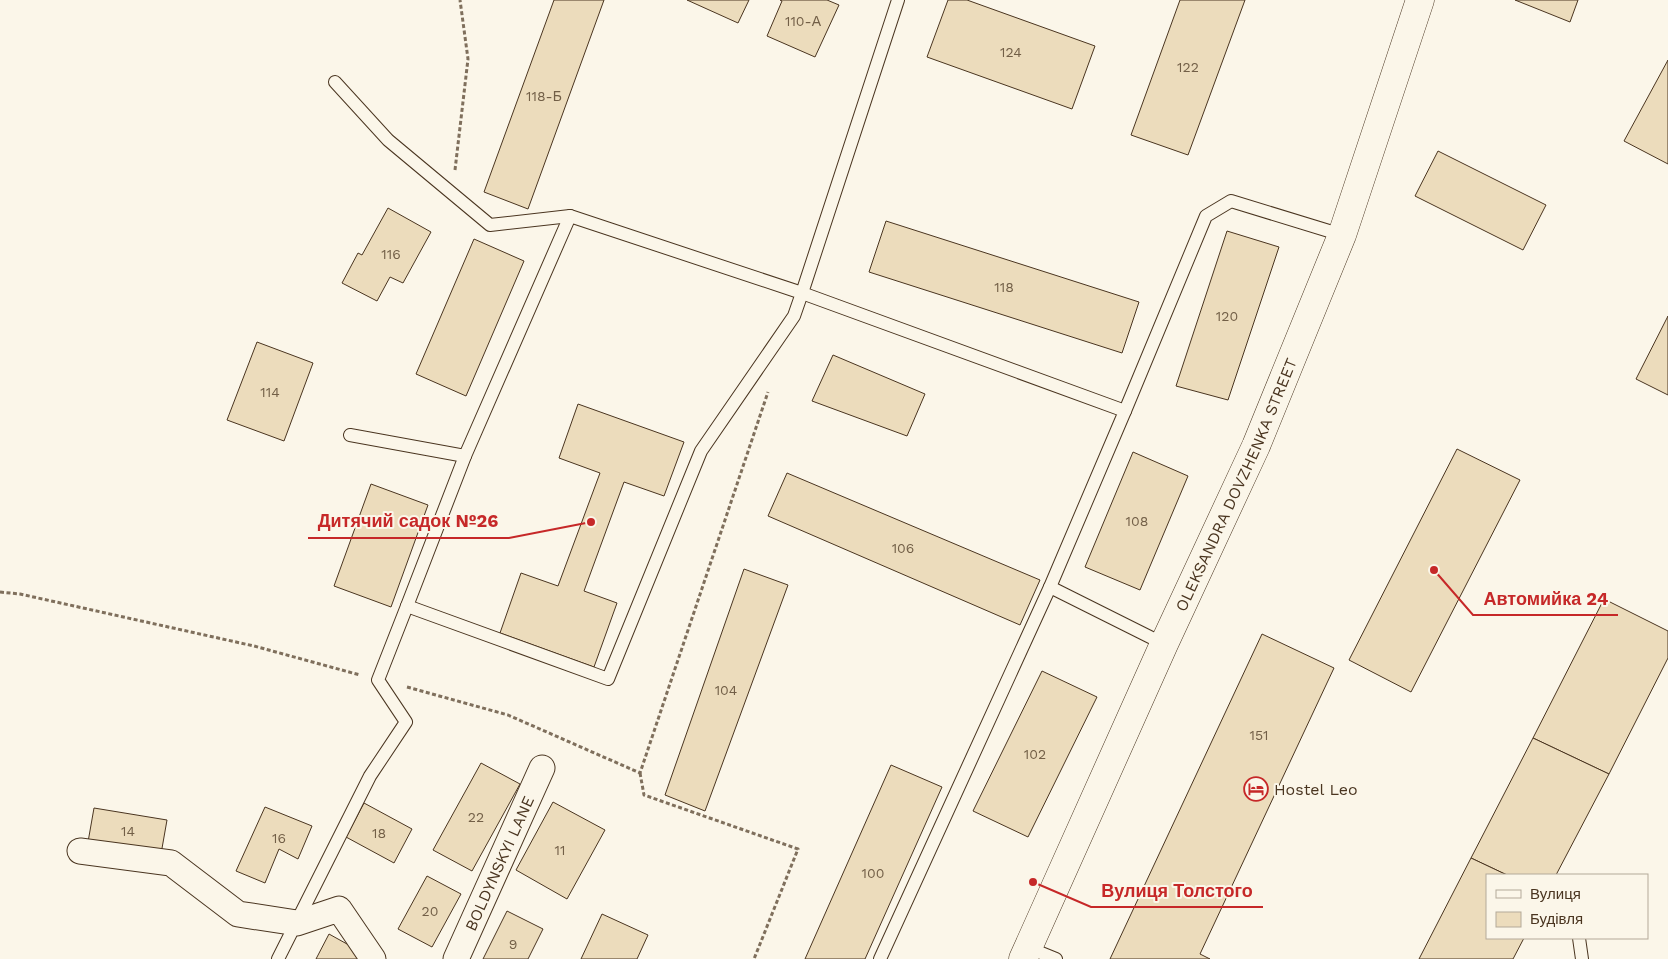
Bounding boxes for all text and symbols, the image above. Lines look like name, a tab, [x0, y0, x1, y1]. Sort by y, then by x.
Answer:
house number: 110-А	[785, 13, 822, 29]
house number: 124	[1000, 44, 1022, 60]
house number: 122	[1177, 59, 1199, 75]
house number: 118-Б	[526, 88, 562, 104]
house number: 116	[381, 246, 401, 262]
house number: 118	[994, 279, 1014, 295]
house number: 120	[1216, 308, 1238, 324]
street label: OLEKSANDRA DOVZHENKA STREET	[1171, 355, 1301, 614]
house number: 114	[260, 384, 280, 400]
callout: Дитячий садок №26	[308, 505, 509, 538]
text: Дитячий садок №26	[318, 510, 498, 531]
house number: 108	[1126, 513, 1148, 529]
house number: 106	[892, 540, 914, 556]
callout: Автомийка 24	[1473, 582, 1618, 615]
text: Автомийка 24	[1484, 588, 1609, 609]
house number: 104	[715, 682, 737, 698]
house number: 151	[1249, 727, 1269, 743]
house number: 102	[1024, 746, 1046, 762]
hotel icon: Hostel Leo	[1243, 776, 1269, 802]
place label: Hostel Leo	[1274, 780, 1358, 799]
street label: BOLDYNSKYI LANE	[461, 793, 538, 934]
house number: 22	[468, 809, 484, 825]
house number: 14	[121, 823, 135, 839]
house number: 18	[372, 825, 386, 841]
house number: 16	[272, 830, 286, 846]
house number: 11	[555, 842, 565, 858]
house number: 100	[862, 865, 884, 881]
callout: Вулиця Толстого	[1091, 874, 1263, 907]
legend	[1486, 874, 1648, 939]
text: Вулиця Толстого	[1101, 880, 1253, 901]
text: Вулиця	[1530, 885, 1581, 903]
house number: 20	[422, 903, 438, 919]
text: Будівля	[1530, 910, 1583, 928]
house number: 9	[509, 936, 517, 952]

